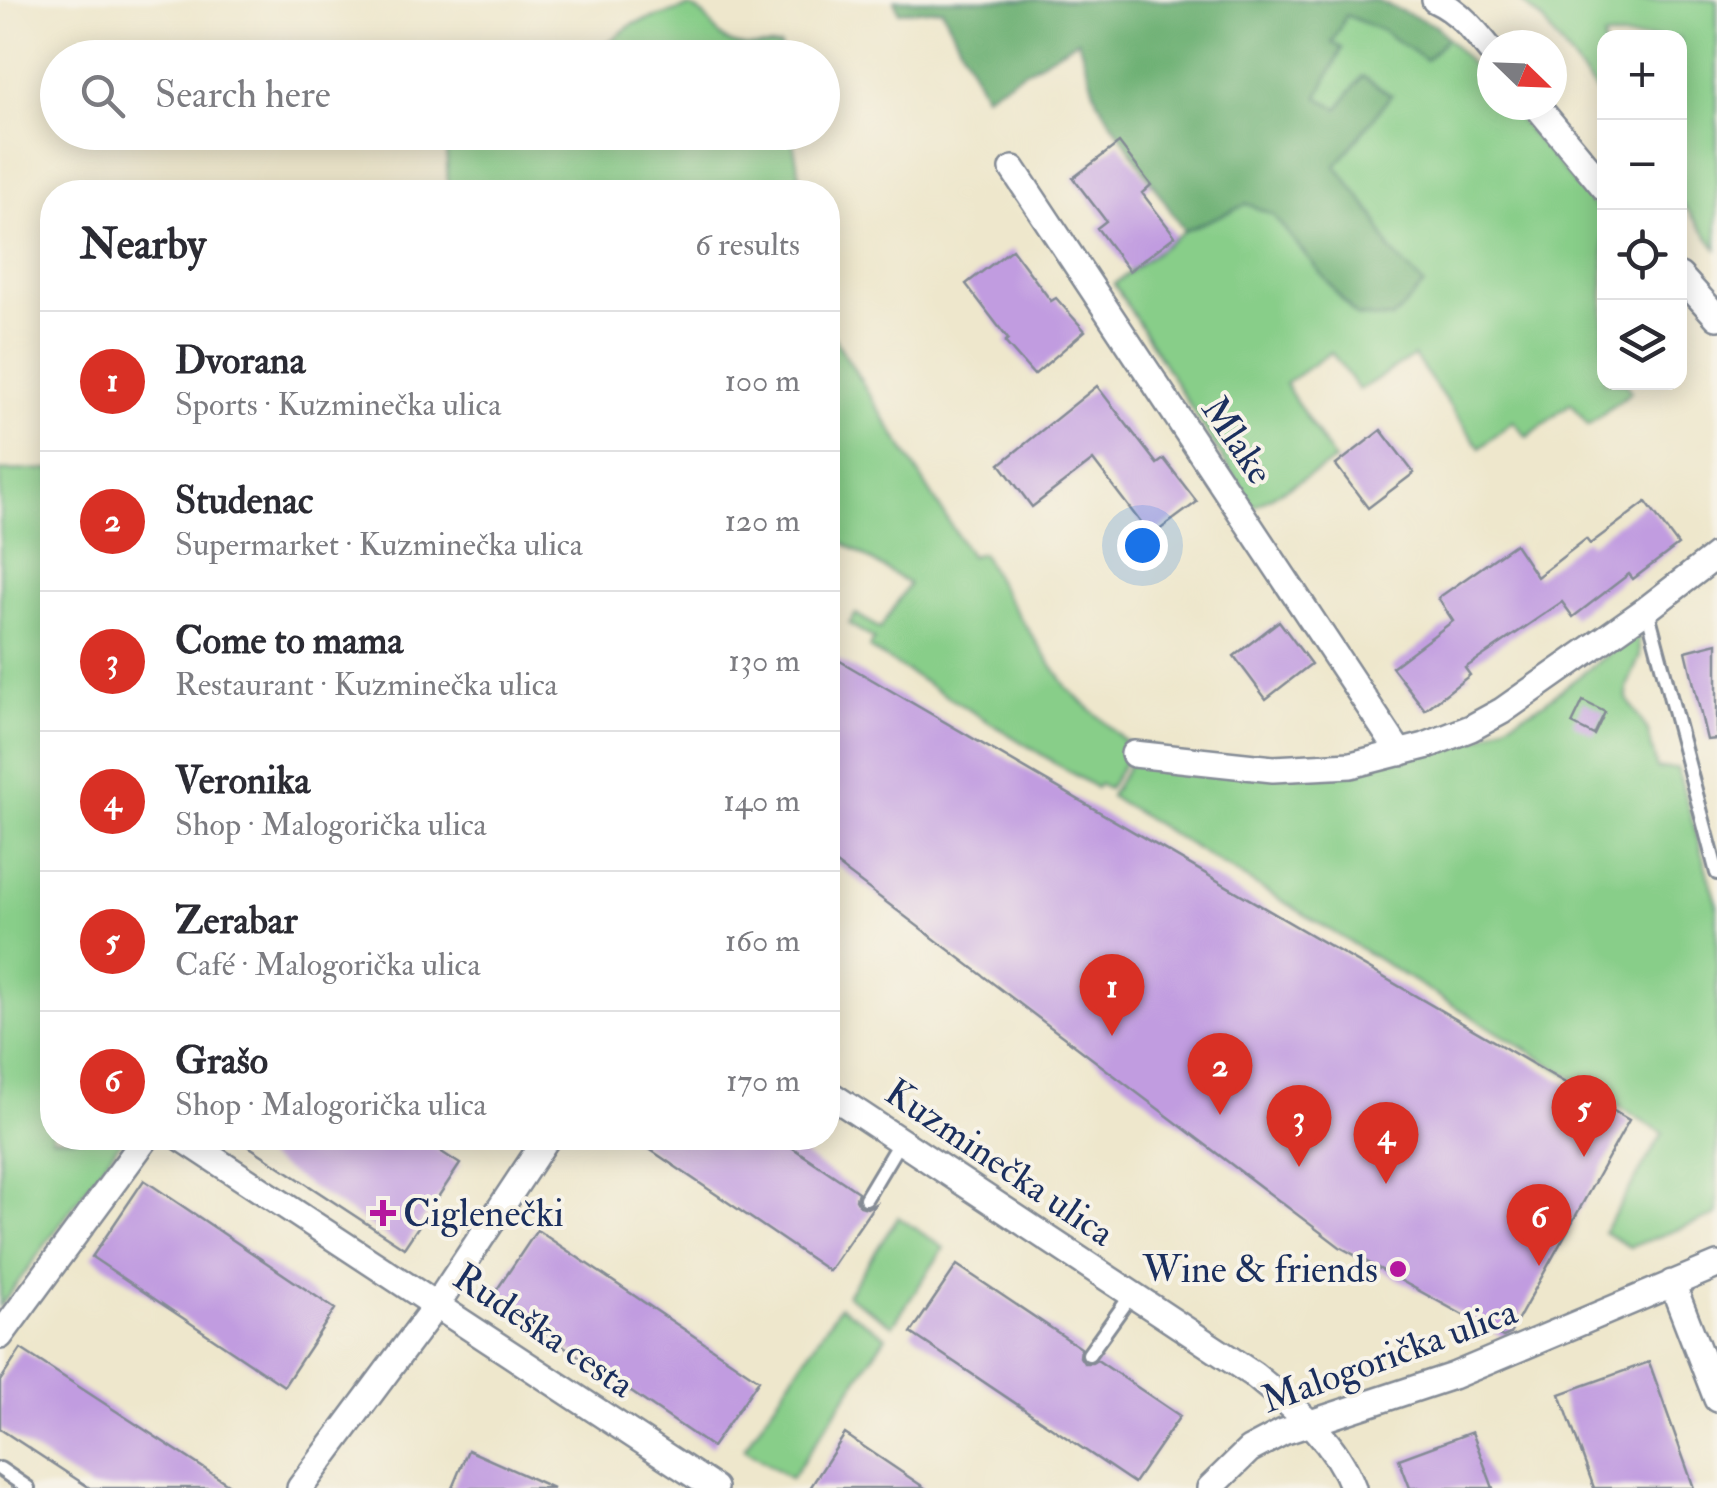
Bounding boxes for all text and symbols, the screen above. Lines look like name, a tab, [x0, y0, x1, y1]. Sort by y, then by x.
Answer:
north arrow	[1477, 30, 1567, 120]
map controls	[1597, 30, 1687, 390]
button: +	[1597, 30, 1687, 120]
search box	[40, 40, 840, 150]
icon: search	[75, 68, 130, 123]
text: Search here	[155, 71, 331, 119]
button: −	[1597, 120, 1687, 210]
button: locate	[1597, 210, 1687, 300]
text: Nearby	[80, 219, 206, 271]
text: 6 results	[695, 225, 800, 265]
button: layers	[1597, 300, 1687, 390]
text: Dvorana	[175, 337, 305, 385]
text: 1	[107, 361, 118, 401]
text: 100 m	[724, 361, 800, 401]
text: Sports · Kuzminečka ulica	[175, 385, 501, 425]
street label: Mlake	[1191, 388, 1284, 494]
text: Studenac	[175, 477, 313, 525]
text: 2	[104, 501, 121, 541]
text: 120 m	[724, 501, 800, 541]
your location	[1117, 520, 1168, 571]
text: Supermarket · Kuzminečka ulica	[175, 525, 583, 565]
text: Come to mama	[175, 617, 403, 665]
text: 3	[106, 641, 119, 681]
text: 130 m	[728, 641, 800, 681]
text: Restaurant · Kuzminečka ulica	[175, 665, 558, 705]
text: Veronika	[175, 757, 310, 805]
text: 4	[104, 781, 121, 821]
text: 140 m	[723, 781, 800, 821]
text: Shop · Malogorička ulica	[175, 805, 487, 845]
text: Zerabar	[175, 897, 298, 945]
text: 5	[105, 921, 120, 961]
text: 160 m	[725, 921, 800, 961]
text: Café · Malogorička ulica	[175, 945, 481, 985]
pin: 1	[1080, 954, 1144, 1036]
pin: 2	[1188, 1032, 1252, 1115]
text: Grašo	[175, 1037, 268, 1085]
text: 6	[104, 1061, 121, 1101]
text: 170 m	[726, 1061, 800, 1101]
street label: Kuzminečka ulica	[876, 1069, 1123, 1257]
pin: 5	[1552, 1074, 1616, 1157]
pin: 3	[1266, 1084, 1332, 1167]
text: Shop · Malogorička ulica	[175, 1085, 487, 1125]
pin: 4	[1354, 1102, 1418, 1184]
pin: 6	[1506, 1184, 1572, 1266]
place label: Ciglenečki	[403, 1190, 564, 1238]
marker: Ciglenečki	[372, 1202, 394, 1224]
place label: Wine & friends	[1141, 1246, 1378, 1294]
street label: Rudeška cesta	[444, 1253, 643, 1409]
marker: Wine & friends	[1387, 1258, 1409, 1280]
street label: Malogorička ulica	[1255, 1287, 1524, 1424]

